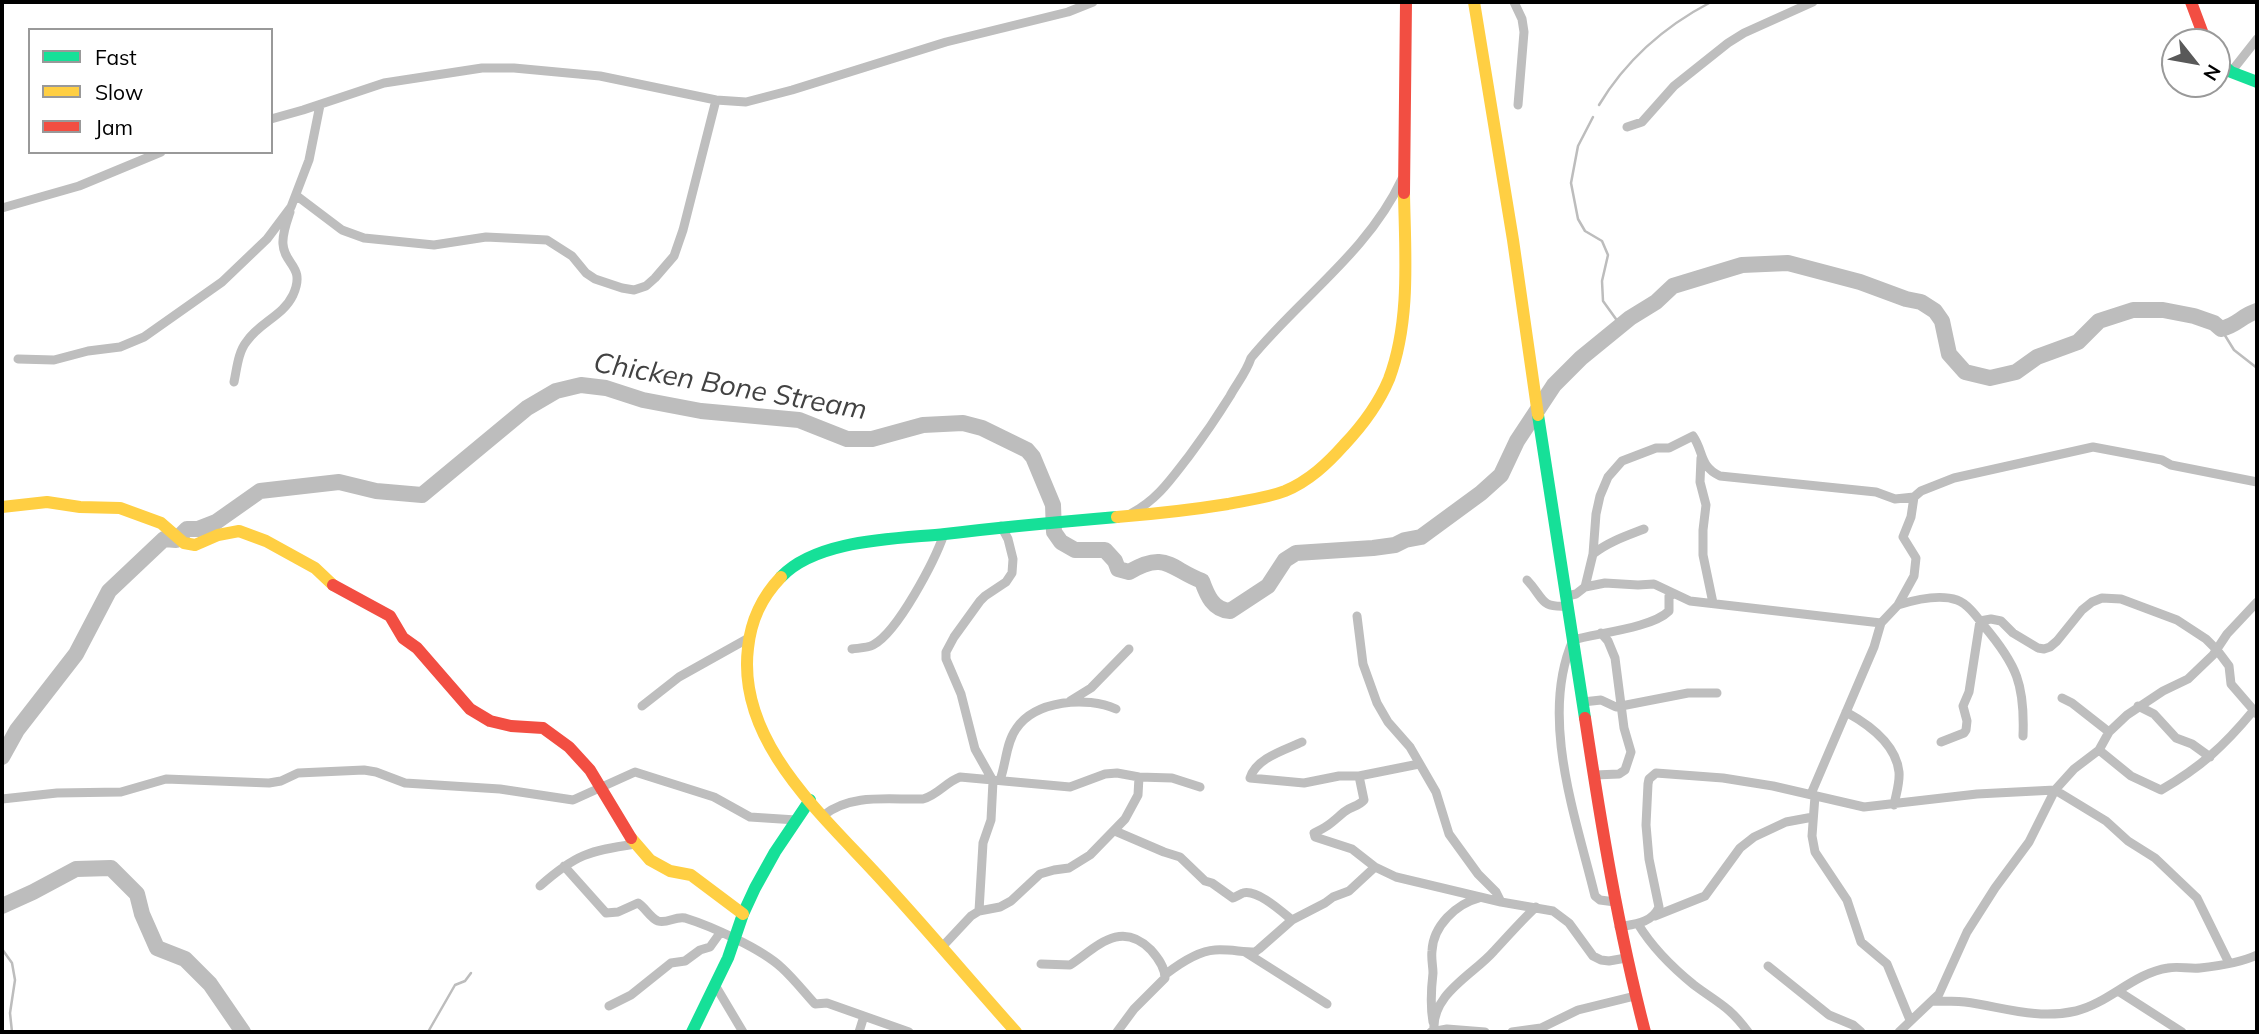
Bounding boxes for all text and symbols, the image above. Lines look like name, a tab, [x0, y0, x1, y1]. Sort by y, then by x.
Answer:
legend	[28, 28, 273, 154]
north arrow	[2161, 28, 2231, 98]
text: Fast	[95, 44, 137, 70]
text: N	[2198, 60, 2226, 85]
text: Slow	[95, 79, 143, 105]
text: Jam	[95, 114, 133, 140]
water label: Chicken Bone Stream	[591, 346, 869, 428]

